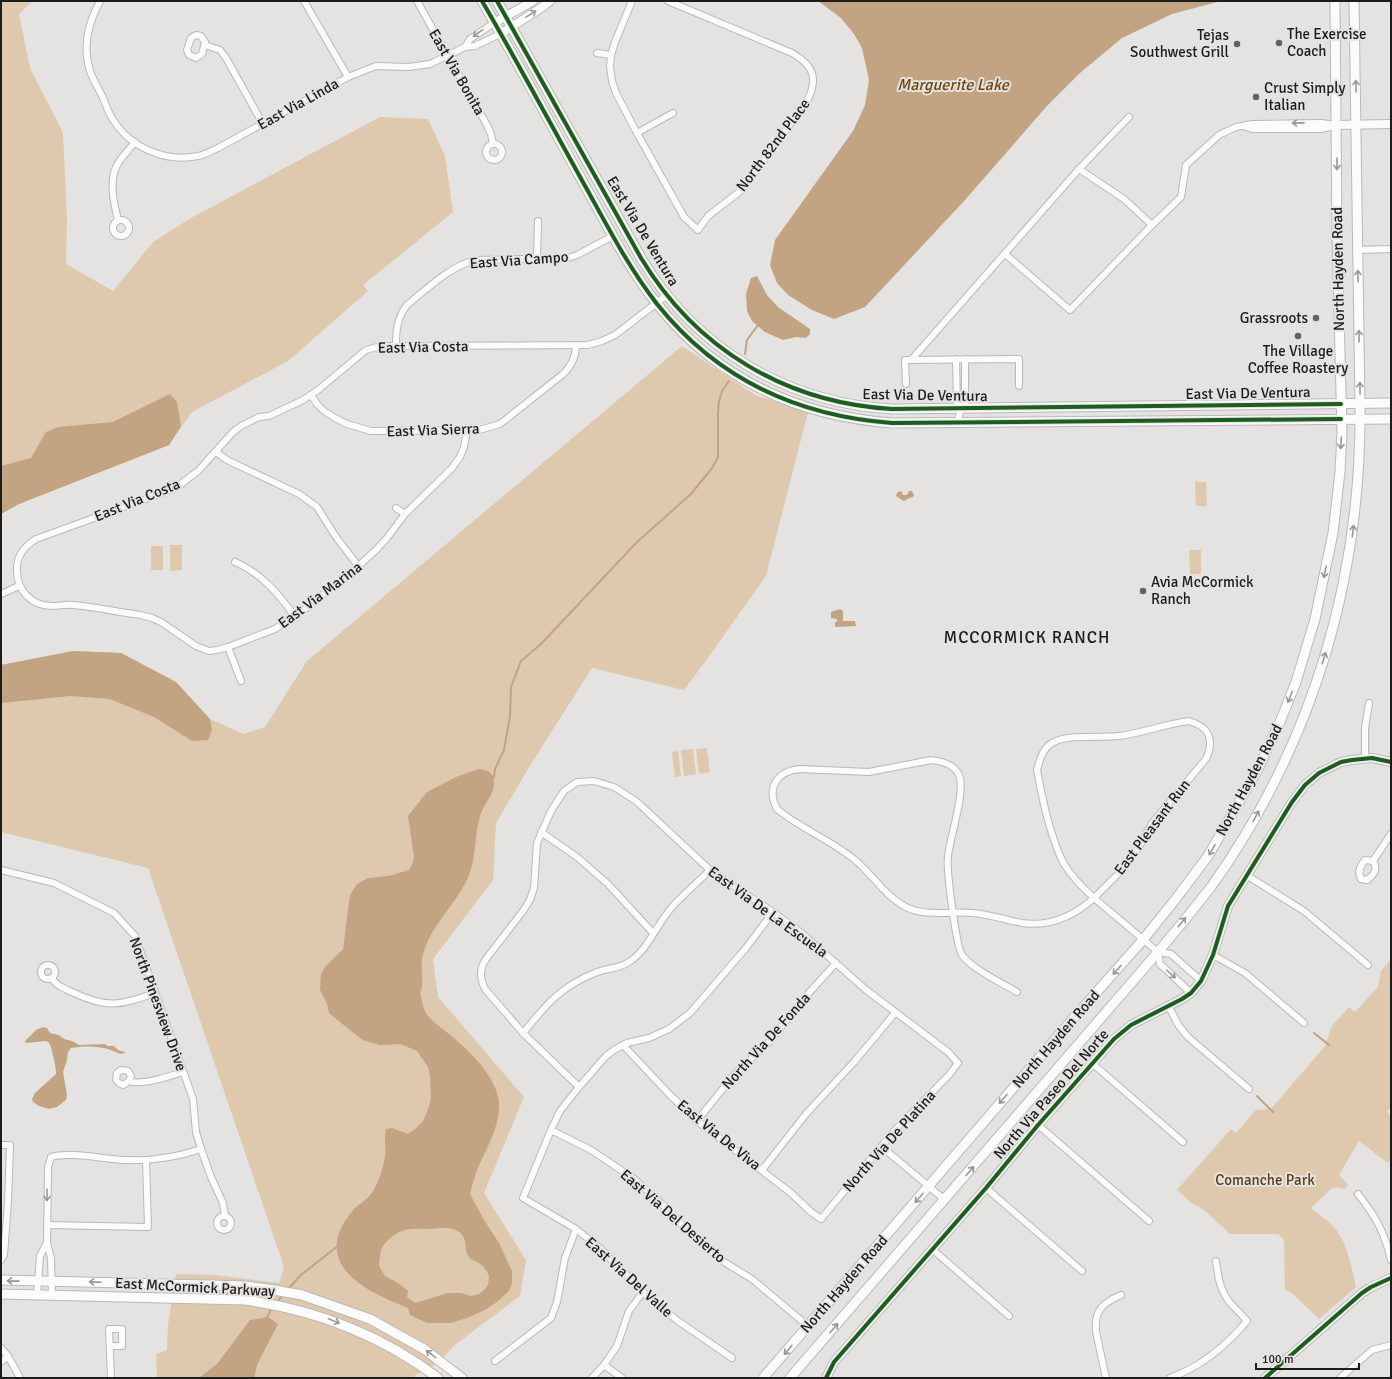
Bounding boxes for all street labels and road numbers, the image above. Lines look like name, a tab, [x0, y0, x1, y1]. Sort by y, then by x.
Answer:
street label: East Via Bonita	[425, 26, 489, 118]
street label: East Via Linda	[254, 74, 342, 134]
street label: North 82nd Place	[732, 95, 814, 195]
street label: East Via De Ventura	[603, 173, 683, 289]
street label: North Hayden Road	[1328, 207, 1348, 331]
street label: East Via Campo	[469, 248, 569, 272]
street label: East Via Costa	[377, 337, 469, 357]
street label: East Via De Ventura	[1185, 383, 1311, 403]
street label: East Via De Ventura	[862, 385, 988, 405]
street label: East Via Sierra	[386, 419, 480, 441]
street label: East Via Costa	[92, 475, 182, 525]
street label: East Via Marina	[275, 558, 365, 632]
street label: North Hayden Road	[1212, 721, 1286, 839]
street label: East Pleasant Run	[1110, 776, 1194, 878]
street label: East Via De La Escuela	[705, 863, 831, 961]
street label: North Pinesview Drive	[125, 935, 191, 1073]
street label: North Hayden Road	[1009, 986, 1104, 1092]
street label: North Via De Fonda	[718, 989, 814, 1093]
street label: North Via Paseo Del Norte	[990, 1025, 1112, 1163]
street label: North Via De Platina	[839, 1087, 939, 1195]
street label: East Via De Viva	[674, 1096, 764, 1174]
street label: East Via Del Desierto	[617, 1165, 730, 1267]
street label: North Hayden Road	[797, 1231, 892, 1337]
street label: East Via Del Valle	[582, 1233, 676, 1321]
street label: East McCormick Parkway	[114, 1274, 276, 1300]

